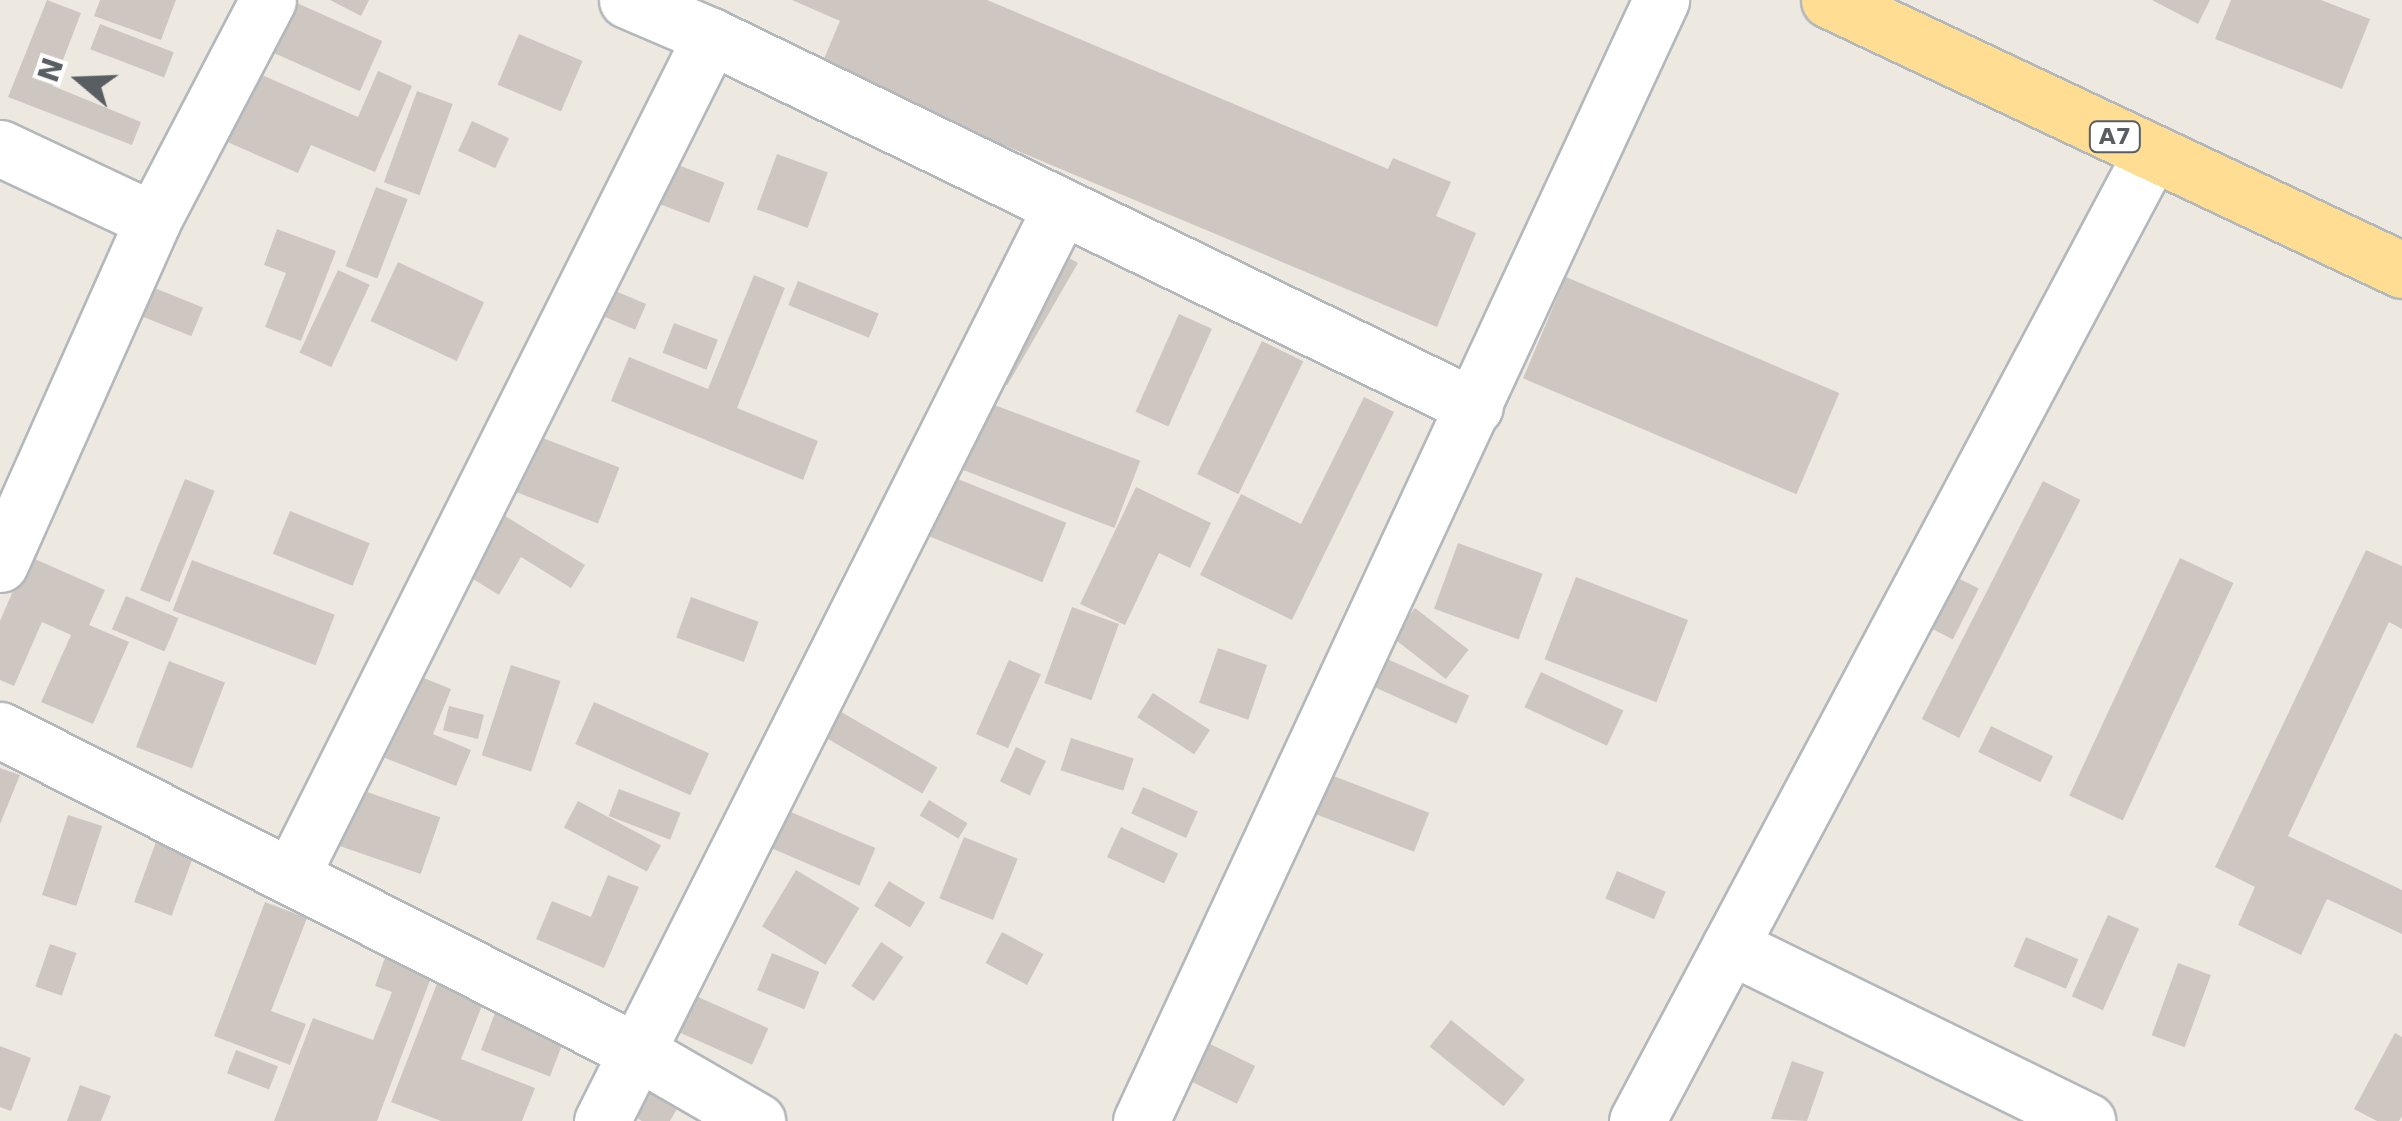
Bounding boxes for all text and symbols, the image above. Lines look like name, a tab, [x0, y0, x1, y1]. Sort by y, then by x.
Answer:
north arrow	[30, 30, 130, 130]
text: N	[32, 54, 71, 87]
road number: A7	[2088, 120, 2142, 154]

